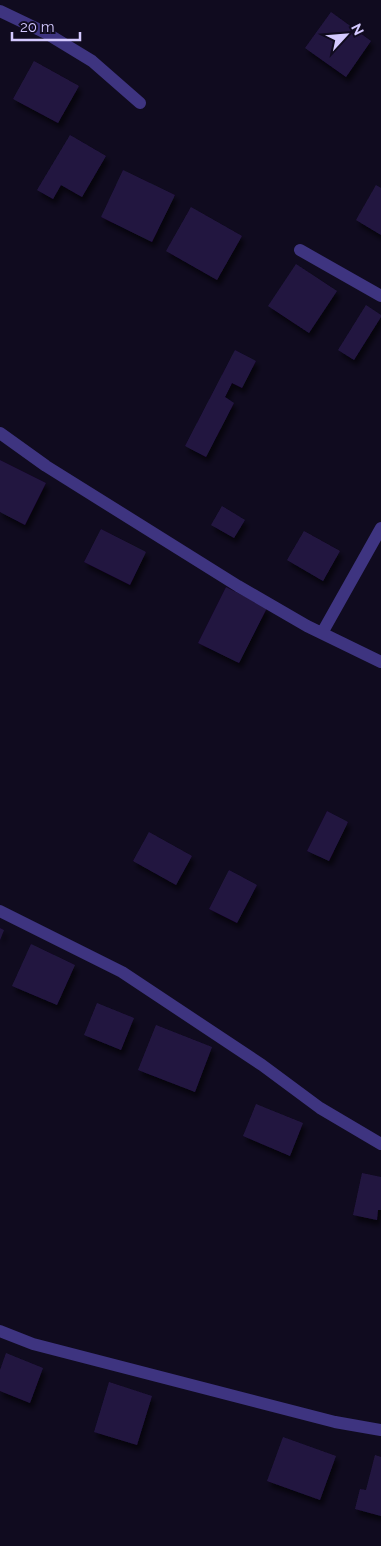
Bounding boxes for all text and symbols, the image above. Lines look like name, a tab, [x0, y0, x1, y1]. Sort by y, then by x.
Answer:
scale bar	[12, 10, 80, 42]
north arrow	[321, 10, 371, 60]
text: 20 m	[20, 18, 55, 36]
text: N	[348, 21, 367, 38]

